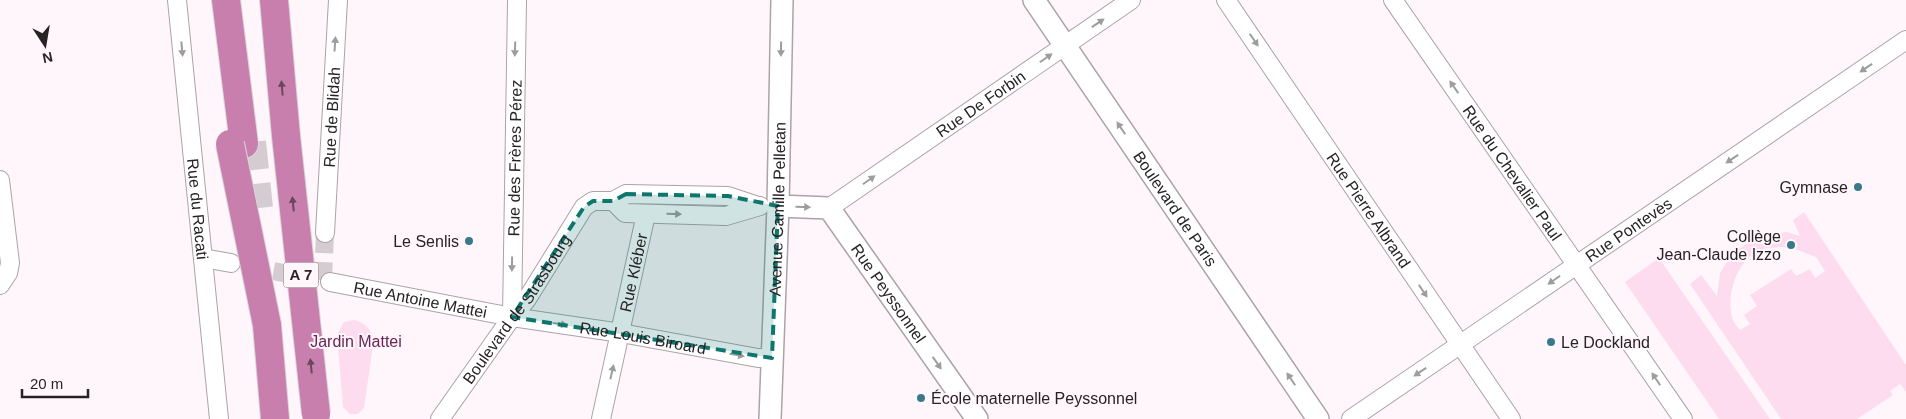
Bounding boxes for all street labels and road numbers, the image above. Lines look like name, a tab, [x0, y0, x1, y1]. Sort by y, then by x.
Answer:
street label: Rue de Blidah	[321, 67, 343, 168]
street label: Rue De Forbin	[933, 68, 1029, 141]
street label: Rue des Frères Pérez	[505, 80, 525, 236]
street label: Rue du Chevalier Paul	[1460, 102, 1565, 244]
street label: Avenue Camille Pelletan	[767, 122, 789, 297]
street label: Boulevard de Paris	[1130, 148, 1220, 270]
street label: Rue Pierre Albrand	[1323, 150, 1414, 271]
street label: Rue du Racati	[184, 158, 211, 260]
street label: Rue Pontevès	[1582, 195, 1675, 265]
street label: Rue Kléber	[617, 231, 651, 314]
street label: Boulevard de Strasbourg	[460, 232, 574, 387]
street label: Rue Peyssonnel	[848, 241, 929, 346]
road number: A 7	[284, 262, 318, 288]
street label: Rue Antoine Mattei	[352, 279, 488, 321]
street label: Rue Louis Biroard	[579, 319, 708, 357]

